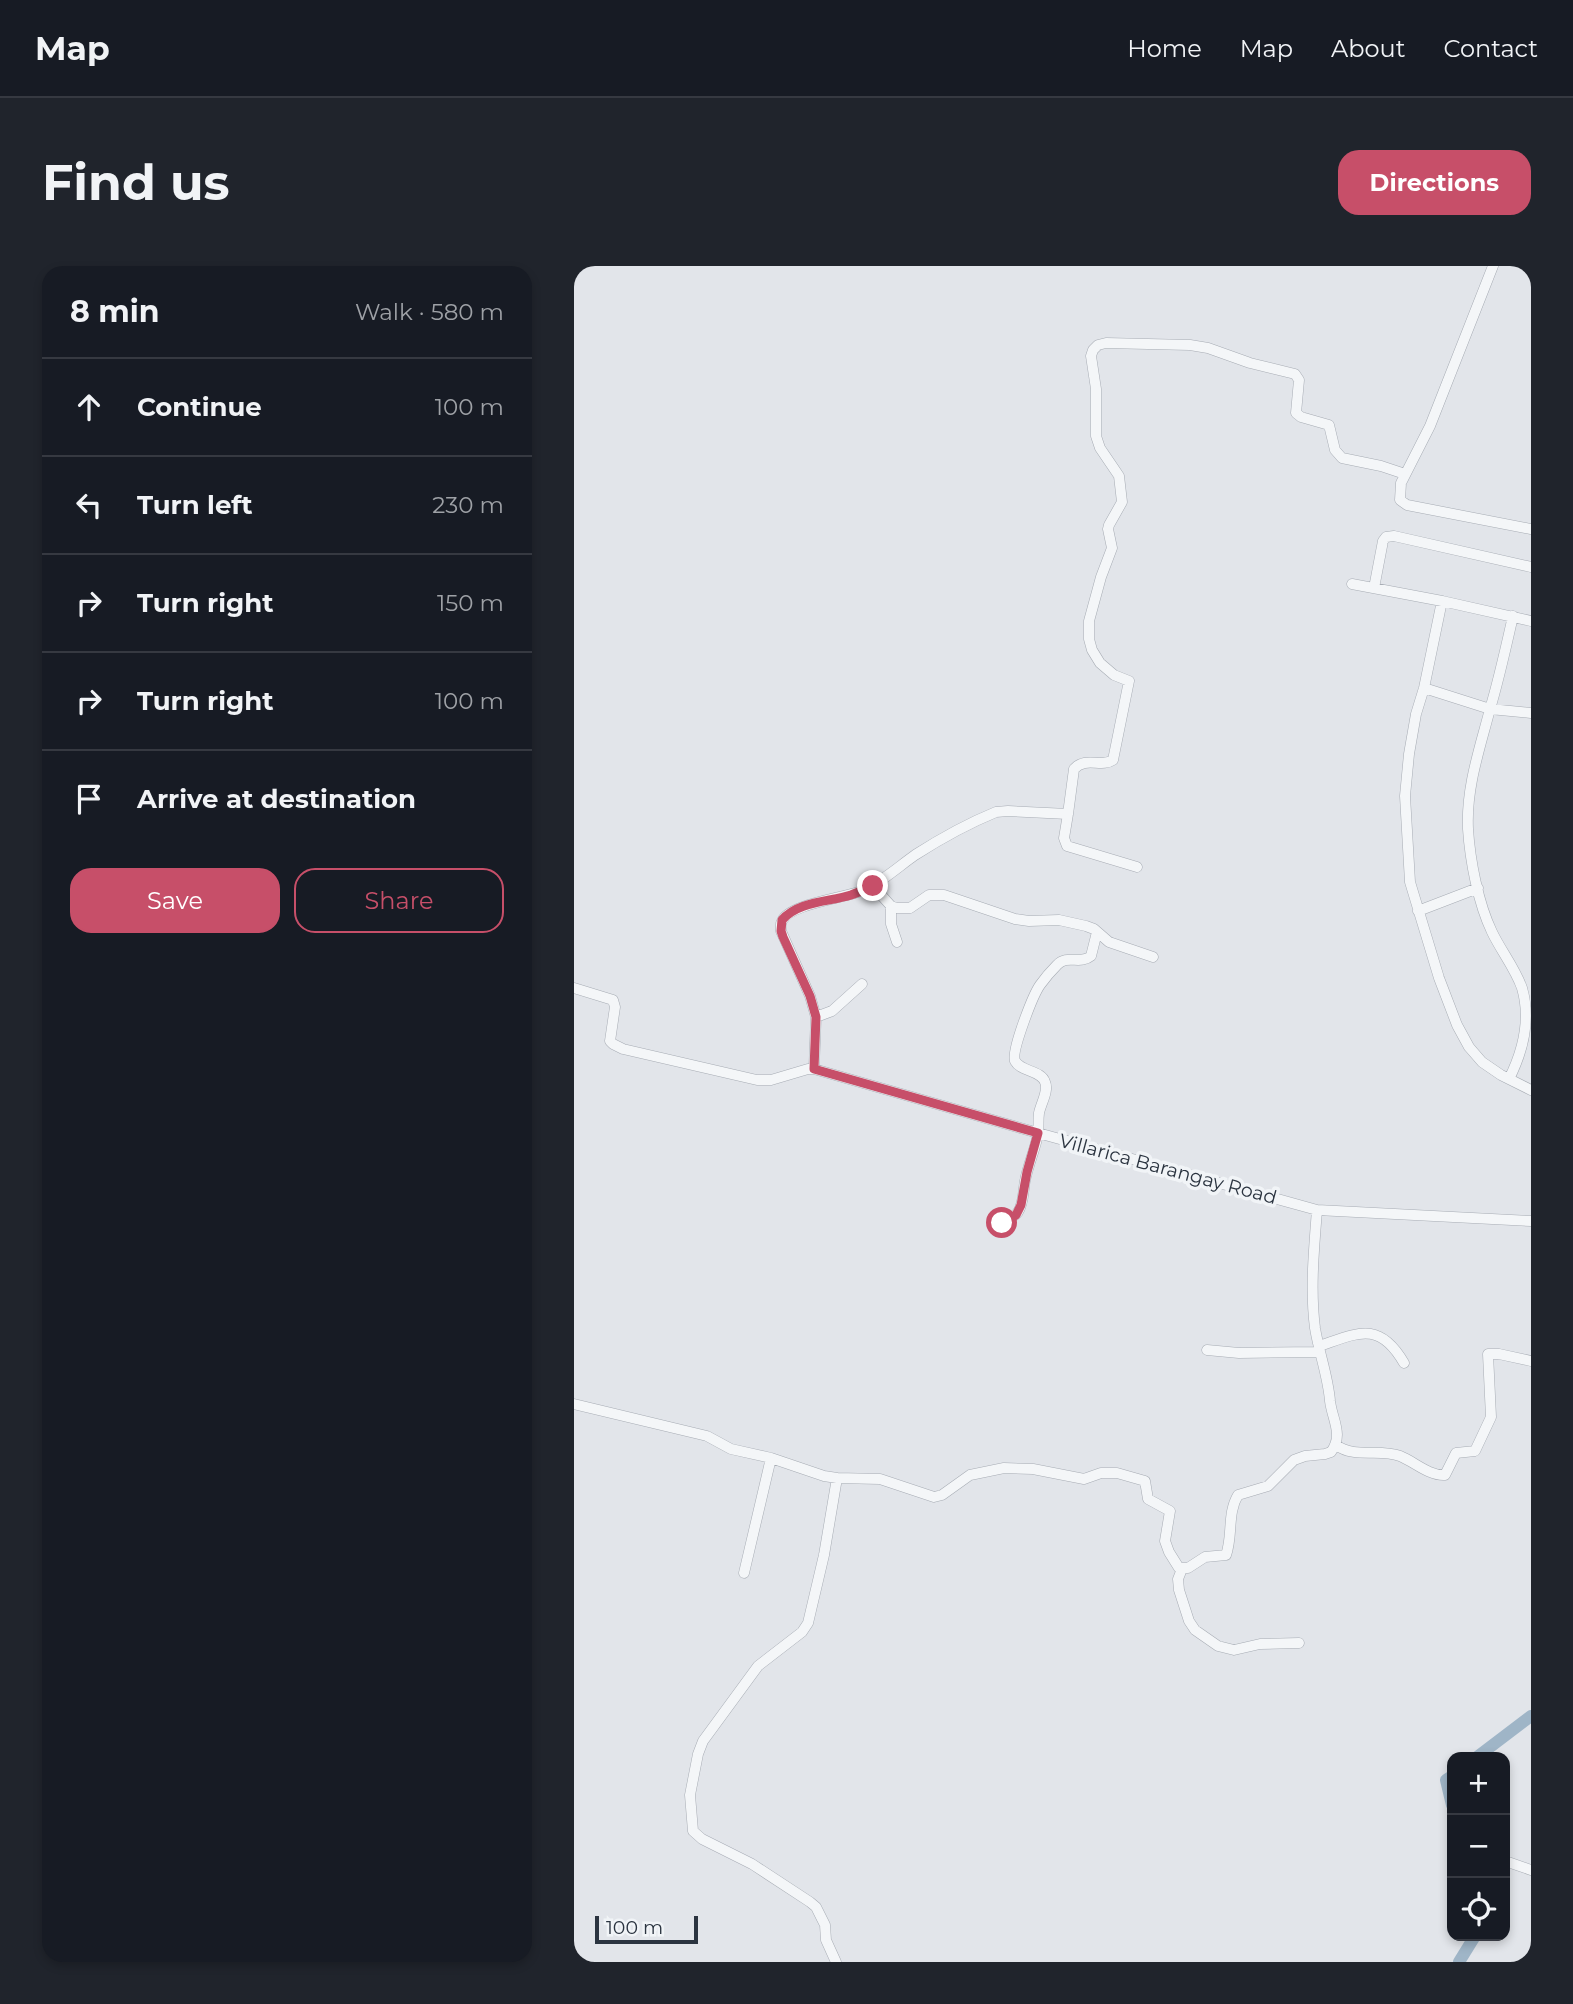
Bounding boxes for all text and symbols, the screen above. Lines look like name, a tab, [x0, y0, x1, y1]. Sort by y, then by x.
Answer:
text: Map	[35, 28, 110, 68]
text: Home	[1127, 34, 1202, 63]
text: Map	[1240, 34, 1293, 63]
text: About	[1331, 34, 1405, 63]
text: Contact	[1443, 34, 1538, 63]
button: Directions	[1338, 150, 1531, 215]
text: Find us	[42, 153, 230, 212]
text: 8 min	[70, 293, 160, 330]
text: Walk · 580 m	[355, 298, 504, 326]
icon: ahead	[70, 388, 108, 426]
text: Continue	[137, 391, 262, 423]
text: 100 m	[435, 393, 504, 421]
icon: left	[70, 486, 108, 524]
text: Turn left	[137, 489, 253, 521]
text: 230 m	[432, 491, 504, 519]
icon: right	[70, 584, 108, 622]
text: Turn right	[137, 587, 273, 619]
text: 150 m	[437, 589, 504, 617]
icon: right	[70, 682, 108, 720]
text: Turn right	[137, 685, 273, 717]
text: 100 m	[435, 687, 504, 715]
icon: arrive	[70, 780, 108, 818]
text: Arrive at destination	[137, 783, 416, 815]
button: Save	[70, 868, 280, 933]
button: Share	[294, 868, 504, 933]
route end	[857, 870, 888, 901]
street label: Villarica Barangay Road	[1057, 1129, 1279, 1209]
route start	[986, 1207, 1017, 1238]
map controls	[1447, 1752, 1510, 1941]
button: +	[1447, 1752, 1510, 1815]
button: −	[1447, 1815, 1510, 1878]
button: locate	[1447, 1878, 1510, 1941]
scale bar	[595, 1913, 698, 1945]
text: 100 m	[606, 1916, 663, 1939]

